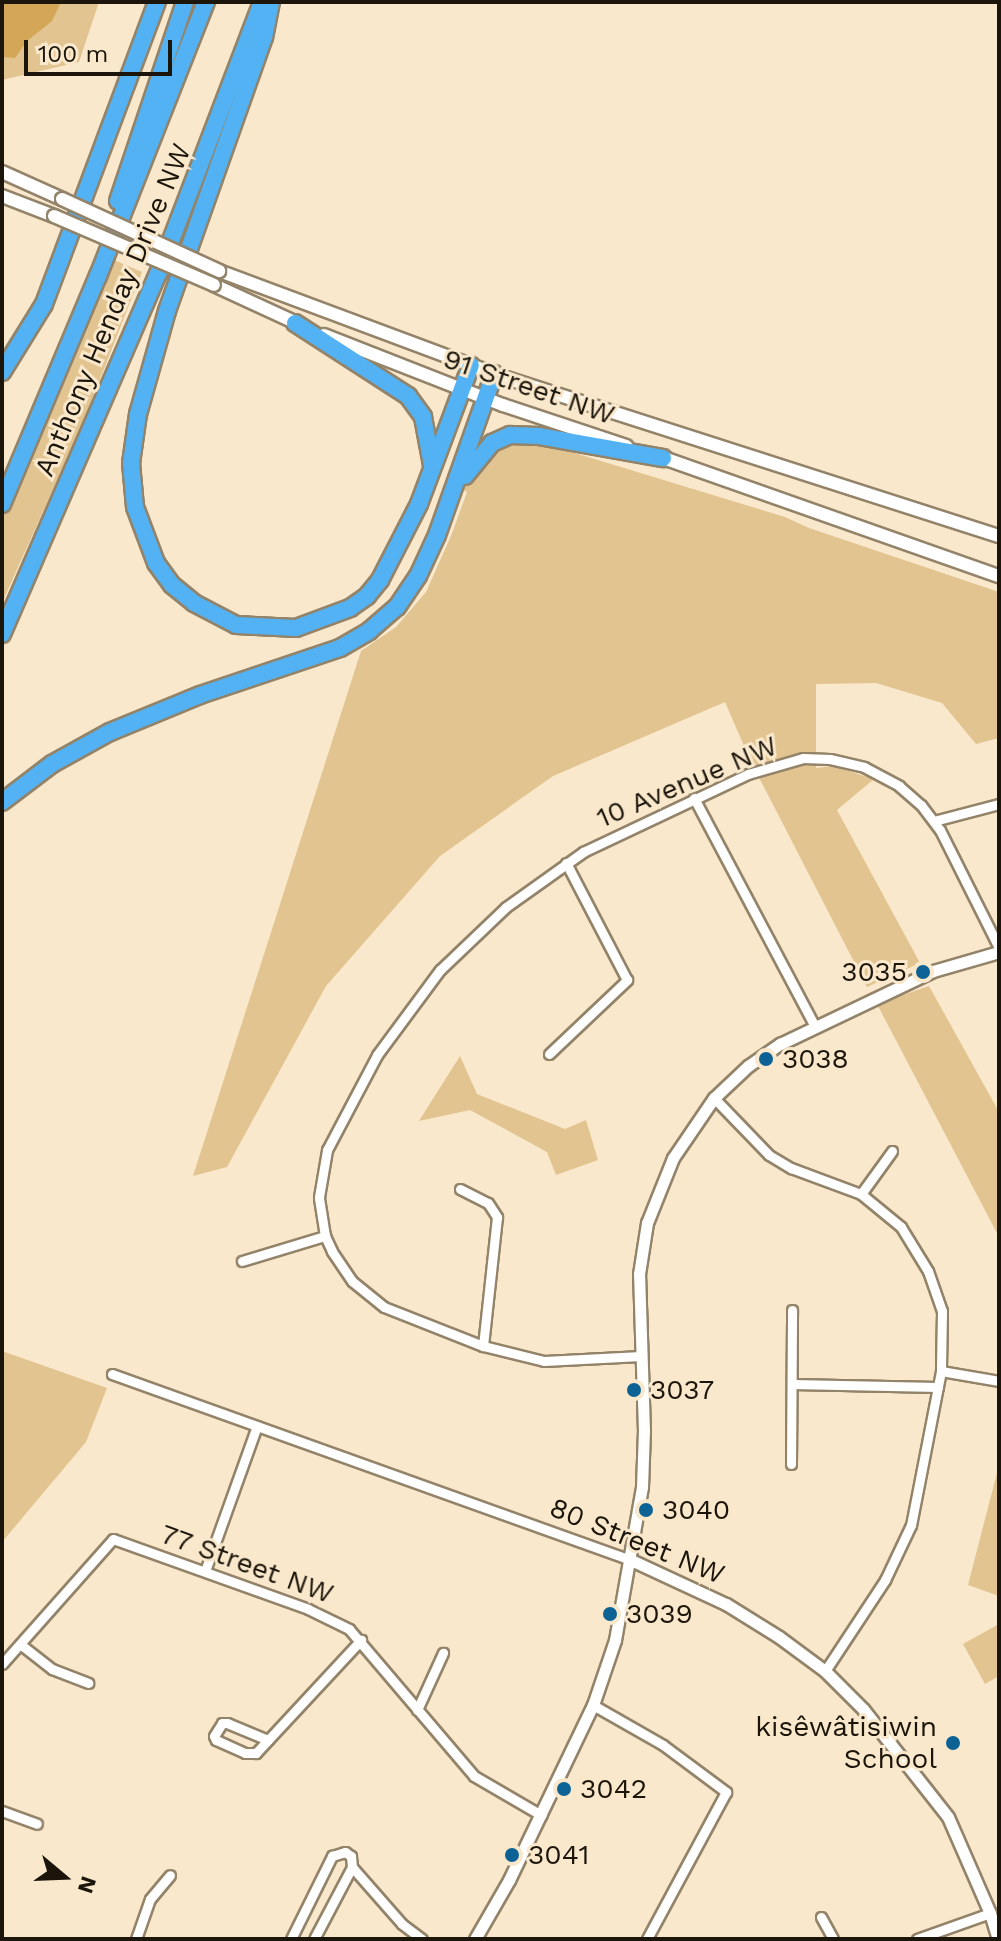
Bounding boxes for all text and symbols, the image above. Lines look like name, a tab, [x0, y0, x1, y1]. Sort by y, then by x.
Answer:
scale bar	[28, 24, 176, 74]
text: 100 m	[38, 40, 108, 68]
street label: Anthony Henday Drive NW	[27, 138, 199, 482]
street label: 91 Street NW	[439, 342, 619, 432]
street label: 10 Avenue NW	[591, 729, 783, 835]
place label: 3035	[841, 955, 907, 989]
marker: 3035	[914, 963, 932, 981]
place label: 3038	[782, 1042, 849, 1076]
marker: 3038	[757, 1050, 775, 1068]
place label: 3037	[650, 1373, 714, 1407]
marker: 3037	[625, 1381, 643, 1399]
street label: 80 Street NW	[545, 1491, 729, 1591]
place label: 3040	[662, 1493, 730, 1527]
marker: 3040	[637, 1501, 655, 1519]
street label: 77 Street NW	[156, 1517, 338, 1611]
place label: 3039	[626, 1597, 693, 1631]
marker: 3039	[601, 1605, 619, 1623]
place label: kisêwâtisiwin School	[755, 1710, 937, 1776]
marker: kisêwâtisiwin School	[944, 1734, 962, 1752]
place label: 3042	[580, 1772, 647, 1806]
marker: 3042	[555, 1780, 573, 1798]
north arrow	[24, 1837, 104, 1917]
place label: 3041	[528, 1838, 589, 1872]
marker: 3041	[503, 1846, 521, 1864]
text: N	[73, 1873, 102, 1897]

